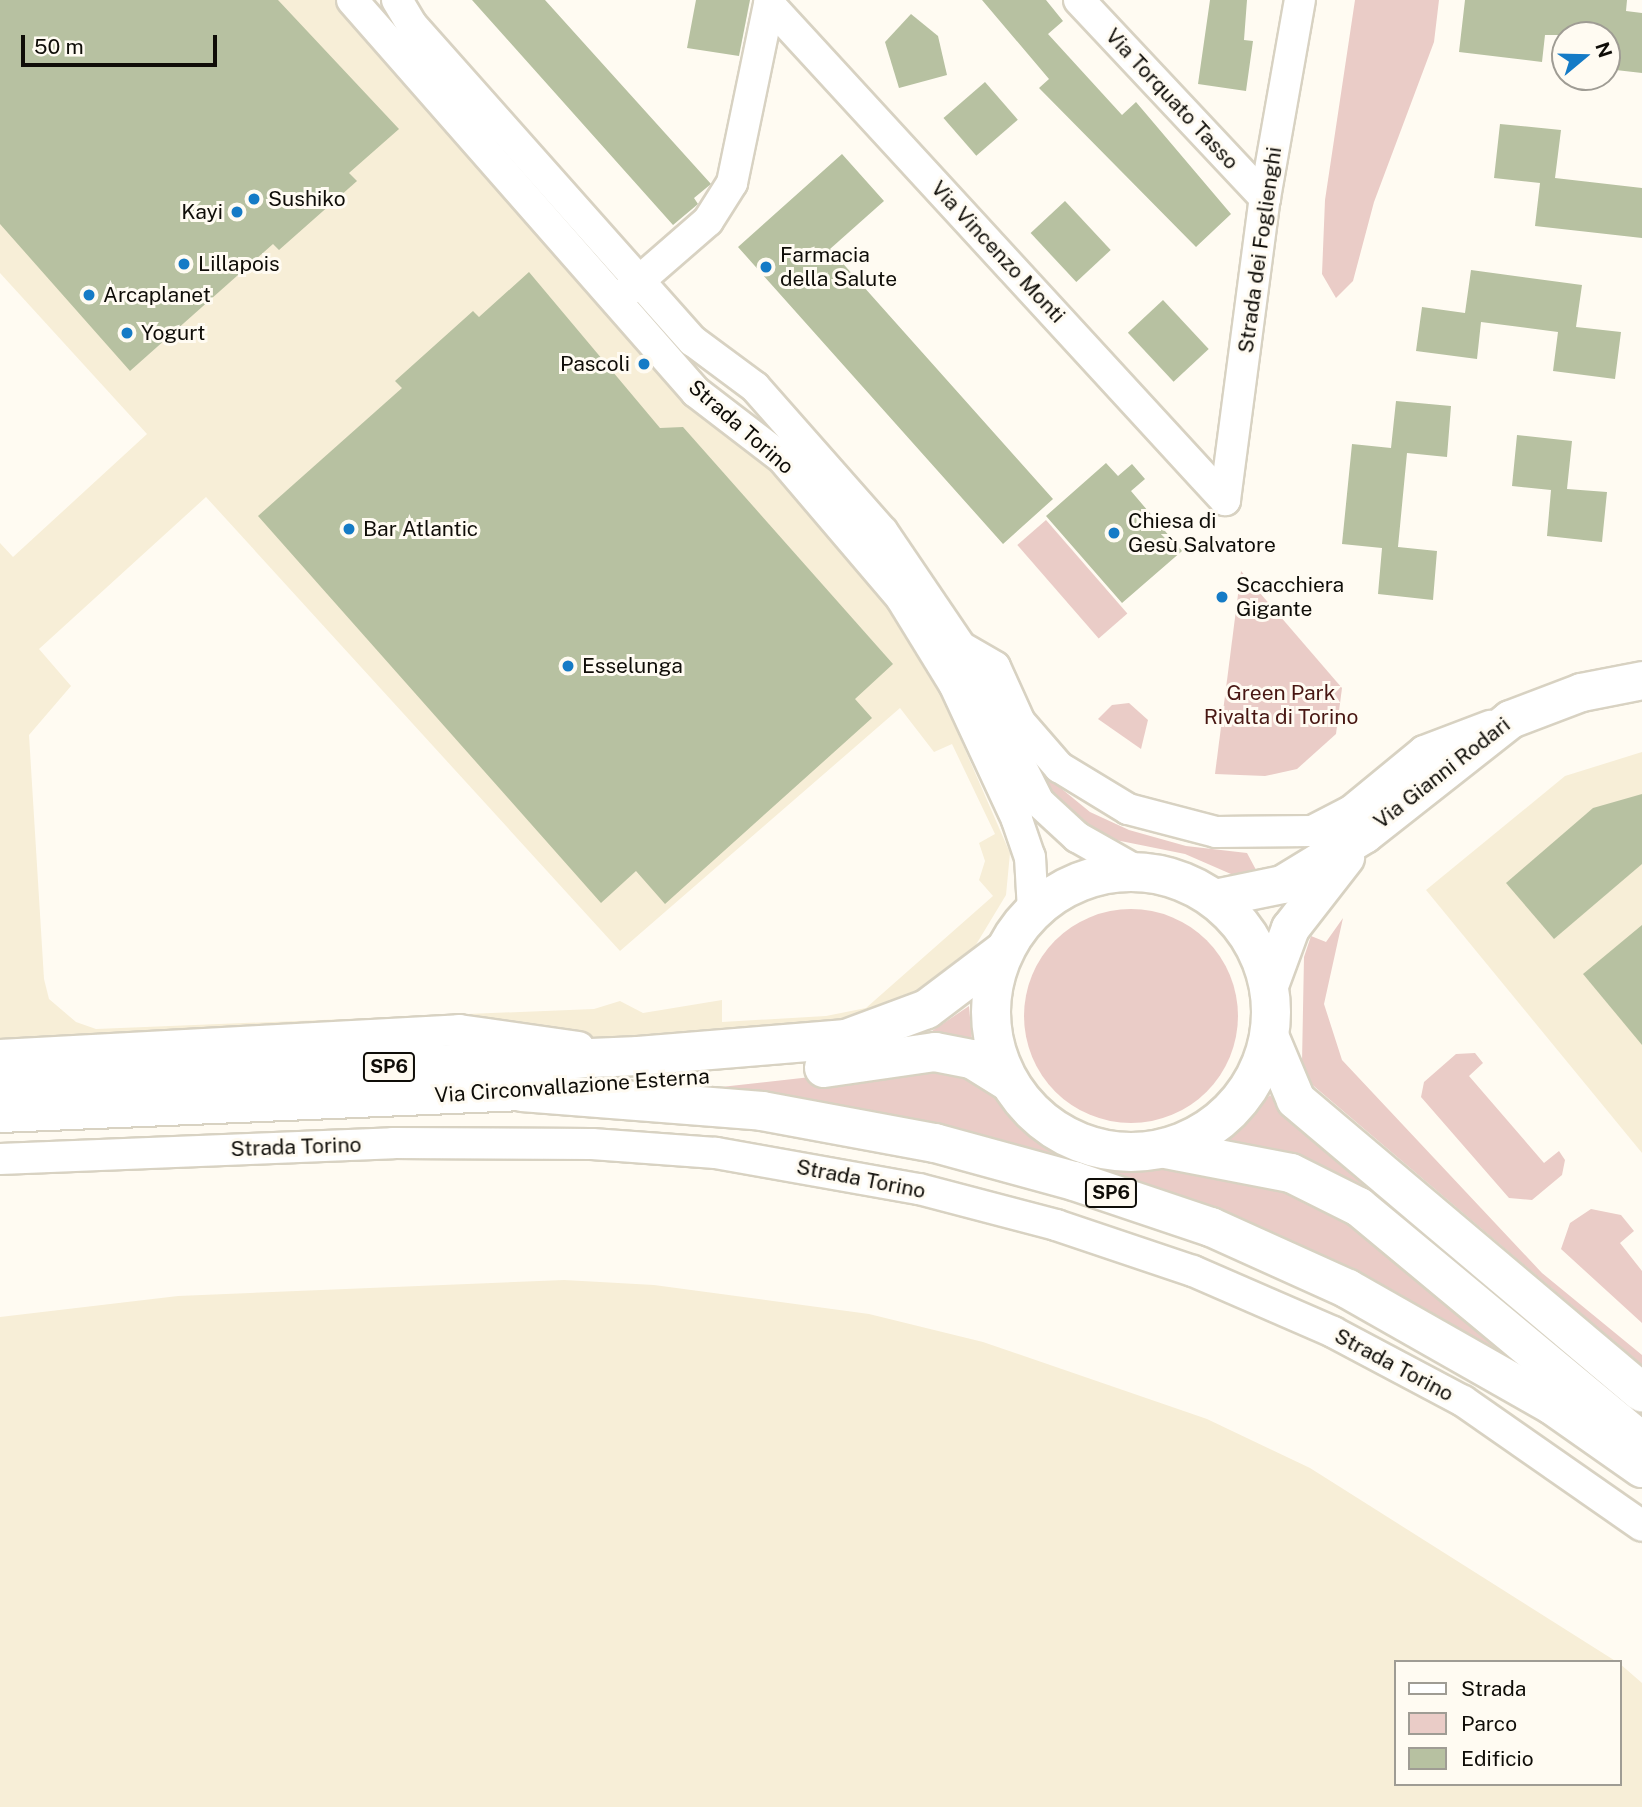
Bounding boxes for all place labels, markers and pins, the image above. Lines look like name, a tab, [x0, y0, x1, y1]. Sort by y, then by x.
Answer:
place label: Sushiko	[268, 186, 346, 212]
marker: Sushiko	[246, 191, 262, 207]
place label: Kayi	[181, 199, 223, 225]
marker: Kayi	[229, 204, 245, 220]
place label: Farmacia della Salute	[780, 242, 897, 292]
place label: Lillapois	[198, 251, 280, 277]
marker: Lillapois	[176, 256, 192, 272]
marker: Farmacia della Salute	[758, 259, 774, 275]
place label: Arcaplanet	[103, 282, 211, 308]
marker: Arcaplanet	[81, 287, 97, 303]
place label: Yogurt	[141, 320, 205, 346]
marker: Yogurt	[119, 325, 135, 341]
place label: Pascoli	[560, 351, 630, 377]
marker: Pascoli	[636, 356, 652, 372]
place label: Chiesa di Gesù Salvatore	[1128, 508, 1276, 558]
place label: Bar Atlantic	[363, 516, 478, 542]
marker: Bar Atlantic	[341, 521, 357, 537]
marker: Chiesa di Gesù Salvatore	[1106, 525, 1122, 541]
place label: Scacchiera Gigante	[1236, 572, 1344, 622]
marker: Scacchiera Gigante	[1214, 589, 1230, 605]
place label: Esselunga	[582, 653, 683, 679]
marker: Esselunga	[560, 658, 576, 674]

